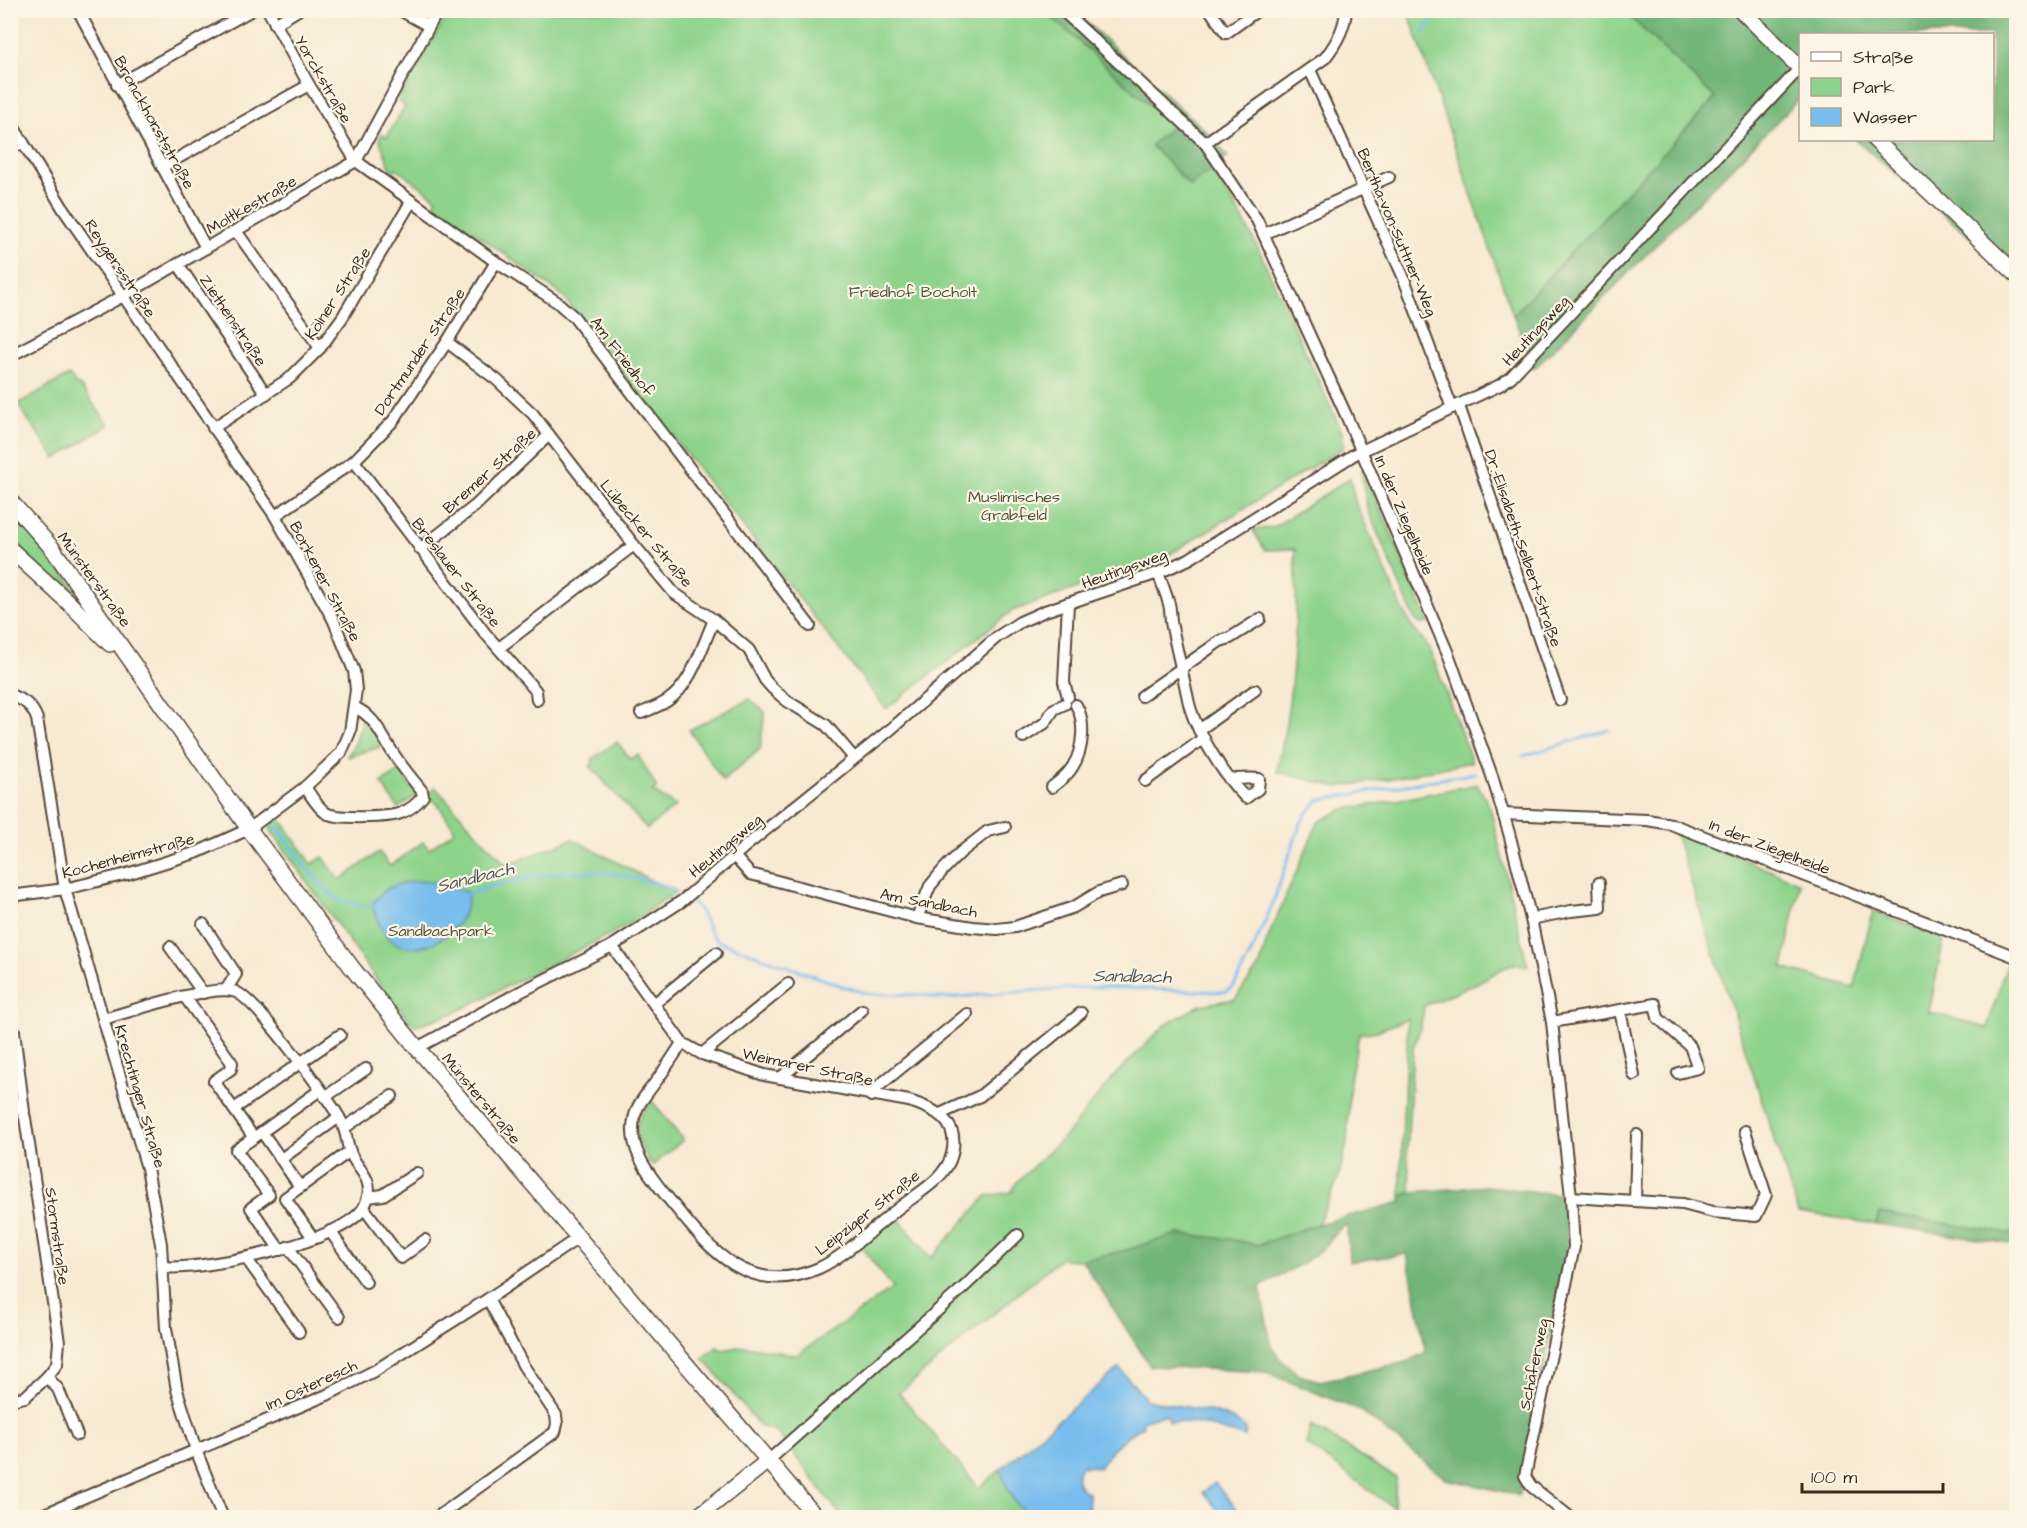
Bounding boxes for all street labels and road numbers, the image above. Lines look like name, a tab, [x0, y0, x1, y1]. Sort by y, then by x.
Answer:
street label: Yorckstraße	[289, 32, 357, 128]
street label: Bronckhorststraße	[108, 52, 200, 193]
street label: Bertha-von-Suttner-Weg	[1351, 145, 1442, 320]
street label: Moltkestraße	[202, 170, 301, 240]
street label: Reygersstraße	[78, 215, 161, 323]
street label: Kölner Straße	[300, 242, 376, 344]
street label: Ziethenstraße	[194, 270, 272, 371]
street label: Dortmunder Straße	[369, 283, 471, 420]
street label: Heutingsweg	[1497, 290, 1575, 372]
street label: Am Friedhof	[585, 312, 660, 401]
street label: Bremer Straße	[438, 423, 541, 519]
street label: Dr.-Elisabeth-Selbert-Straße	[1479, 447, 1567, 650]
street label: In der Ziegelheide	[1368, 452, 1439, 579]
street label: Lübecker Straße	[595, 475, 698, 592]
street label: Breslauer Straße	[407, 513, 506, 632]
street label: Borkener Straße	[284, 517, 366, 646]
street label: Münsterstraße	[52, 527, 136, 632]
street label: Heutingsweg	[1079, 543, 1170, 596]
street label: Heutingsweg	[684, 809, 768, 884]
street label: In der Ziegelheide	[1706, 814, 1834, 881]
street label: Kochenheimstraße	[60, 828, 197, 884]
street label: Am Sandbach	[878, 883, 980, 923]
street label: Krechtinger Straße	[108, 1022, 171, 1171]
street label: Weimarer Straße	[740, 1042, 876, 1092]
street label: Münsterstraße	[437, 1048, 526, 1149]
street label: Leipziger Straße	[811, 1165, 925, 1261]
street label: Stormstraße	[39, 1186, 75, 1287]
street label: Schäferweg	[1514, 1316, 1555, 1412]
street label: Im Osteresch	[262, 1354, 361, 1416]

